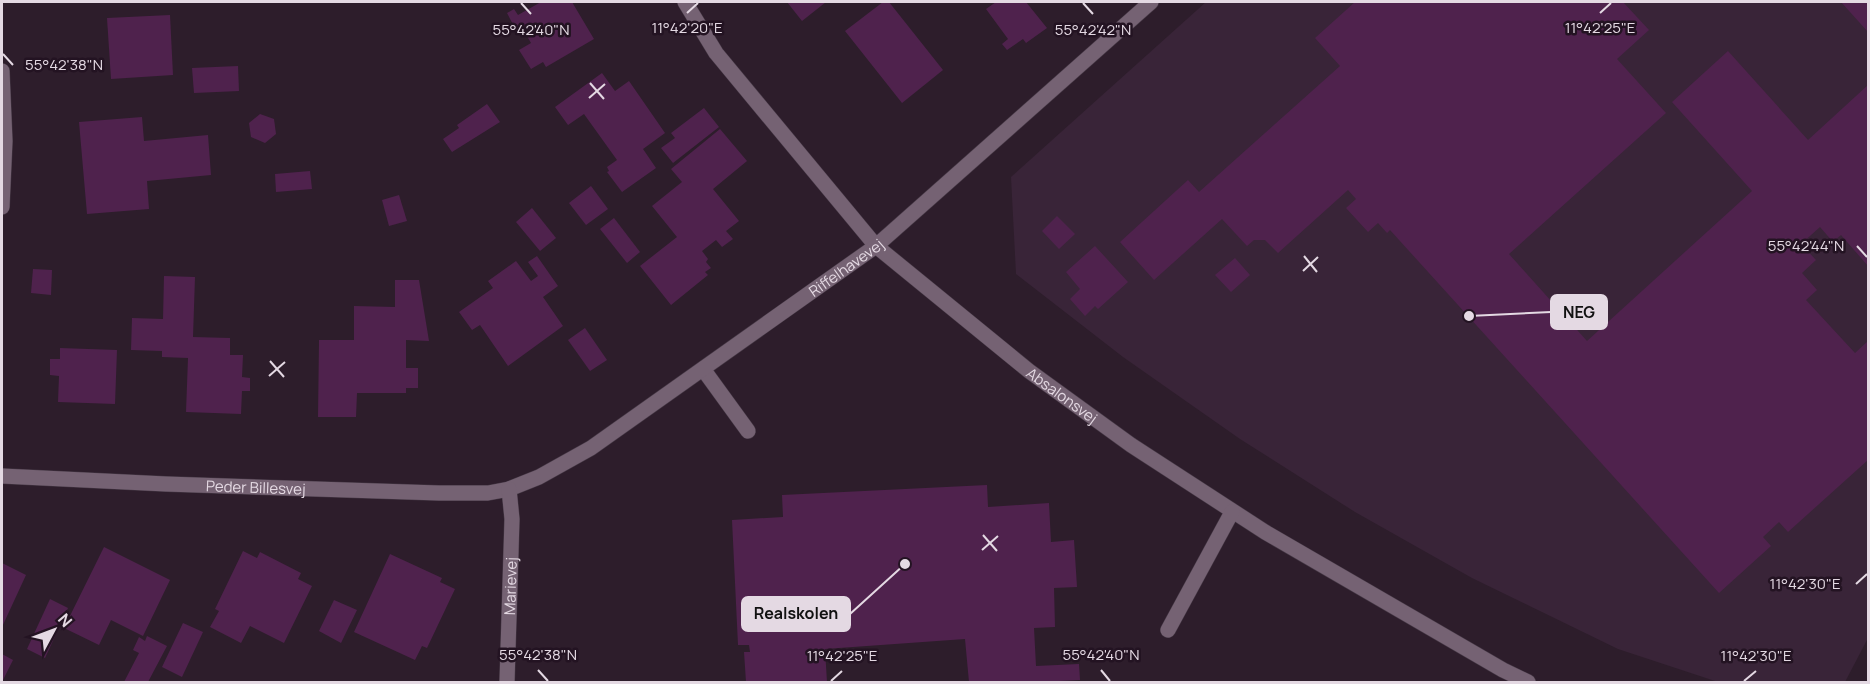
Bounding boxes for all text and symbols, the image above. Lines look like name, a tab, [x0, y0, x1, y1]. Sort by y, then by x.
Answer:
text: 11°42'20"E	[651, 17, 723, 38]
text: 11°42'25"E	[1565, 17, 1635, 38]
text: 55°42'40"N	[492, 19, 570, 40]
text: 55°42'42"N	[1055, 19, 1131, 40]
text: 55°42'38"N	[25, 54, 103, 75]
street label: Riffelhavevej	[804, 234, 888, 301]
text: 55°42'44"N	[1768, 235, 1844, 256]
callout: NEG	[1551, 295, 1607, 329]
text: NEG	[1563, 301, 1595, 323]
street label: Absalonsvej	[1022, 362, 1102, 428]
street label: Peder Billesvej	[205, 475, 306, 499]
street label: Marievej	[499, 557, 521, 615]
text: 11°42'30"E	[1770, 573, 1840, 594]
callout: Realskolen	[742, 597, 850, 631]
north arrow	[24, 600, 84, 660]
text: Realskolen	[754, 602, 838, 624]
text: N	[53, 609, 77, 632]
text: 55°42'38"N	[499, 644, 577, 665]
text: 55°42'40"N	[1062, 644, 1140, 665]
text: 11°42'25"E	[807, 645, 877, 666]
text: 11°42'30"E	[1721, 645, 1791, 666]

